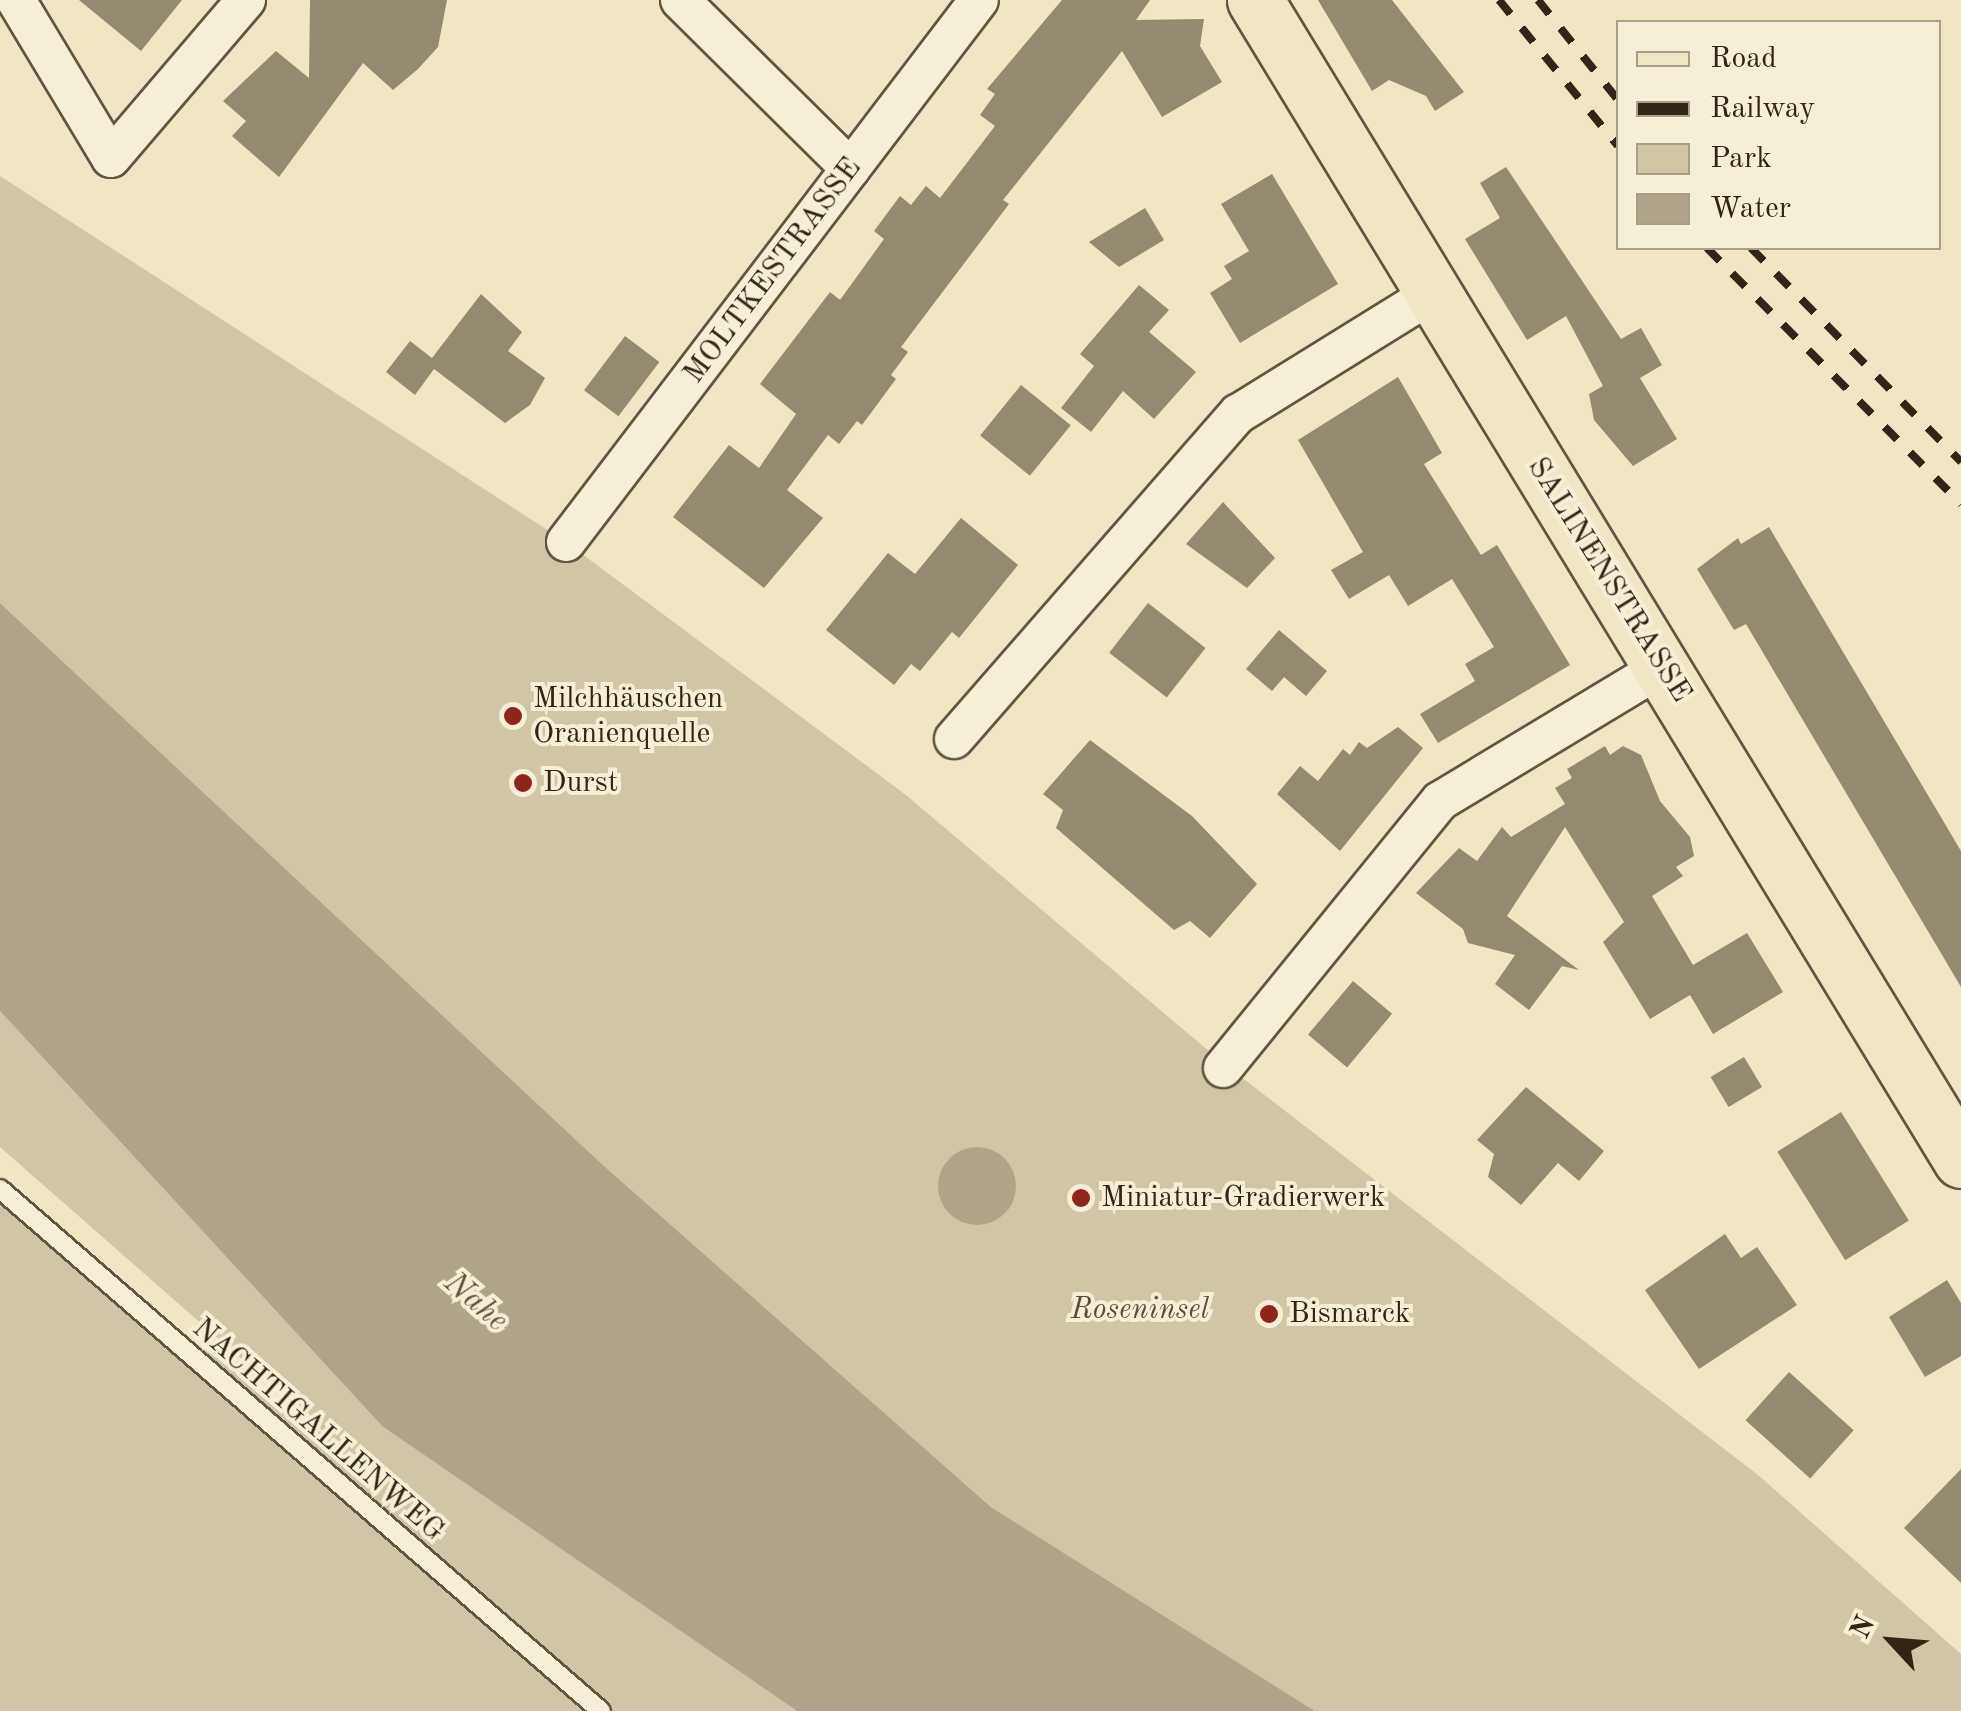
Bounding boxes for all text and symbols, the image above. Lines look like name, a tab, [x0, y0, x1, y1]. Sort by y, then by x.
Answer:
legend	[1616, 20, 1941, 250]
text: Road	[1710, 44, 1777, 74]
text: Railway	[1710, 94, 1815, 124]
text: Park	[1710, 144, 1772, 174]
street label: MOLTKESTRASSE	[676, 151, 870, 391]
text: Water	[1710, 194, 1791, 224]
street label: SALINENSTRASSE	[1519, 451, 1699, 709]
place label: Milchhäuschen Oranienquelle	[533, 681, 723, 752]
marker: Milchhäuschen Oranienquelle	[502, 705, 524, 727]
place label: Durst	[543, 765, 618, 801]
marker: Durst	[512, 772, 534, 794]
place label: Miniatur-Gradierwerk	[1101, 1180, 1385, 1216]
marker: Miniatur-Gradierwerk	[1070, 1187, 1092, 1209]
water label: Nahe	[435, 1265, 515, 1341]
park label: Roseninsel	[1071, 1292, 1209, 1328]
place label: Bismarck	[1289, 1296, 1410, 1332]
marker: Bismarck	[1258, 1303, 1280, 1325]
street label: NACHTIGALLENWEG	[184, 1311, 452, 1549]
north arrow	[1841, 1591, 1941, 1691]
text: N	[1847, 1612, 1881, 1644]

